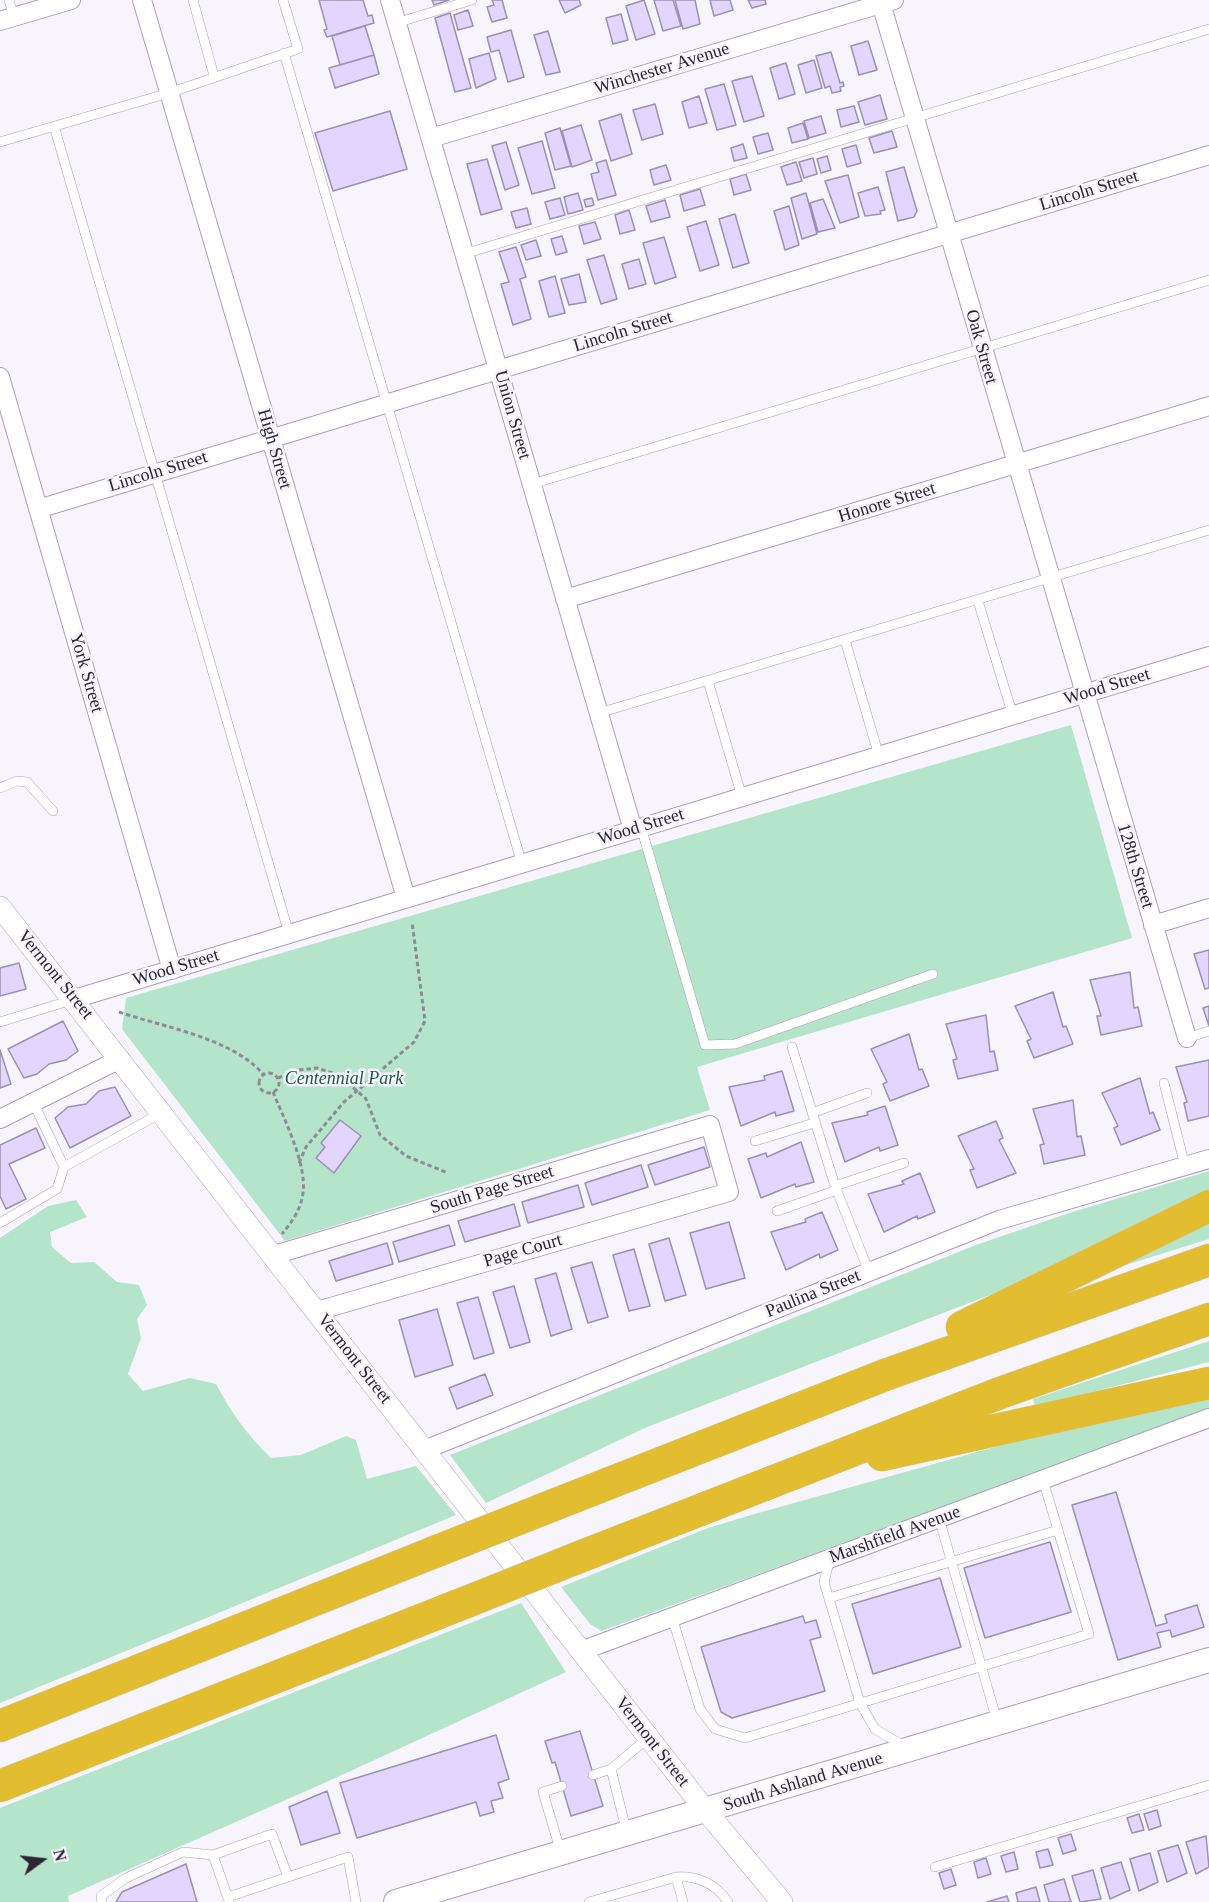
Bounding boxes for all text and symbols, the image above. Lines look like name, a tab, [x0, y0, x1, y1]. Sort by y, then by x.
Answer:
street label: Winchester Avenue	[592, 38, 732, 100]
street label: Lincoln Street	[1037, 166, 1141, 216]
street label: Lincoln Street	[571, 307, 675, 357]
street label: Oak Street	[960, 307, 1002, 387]
street label: Union Street	[489, 368, 535, 462]
street label: High Street	[252, 406, 296, 492]
street label: Lincoln Street	[106, 447, 210, 497]
street label: Honore Street	[836, 478, 938, 528]
street label: York Street	[64, 631, 108, 715]
street label: Wood Street	[1061, 664, 1153, 710]
street label: Wood Street	[595, 804, 687, 850]
street label: 128th Street	[1112, 821, 1158, 911]
street label: Vermont Street	[12, 926, 98, 1024]
street label: Wood Street	[130, 945, 222, 991]
park label: Centennial Park	[285, 1068, 403, 1090]
street label: South Page Street	[428, 1161, 556, 1219]
street label: Page Court	[481, 1230, 565, 1272]
street label: Paulina Street	[762, 1265, 864, 1323]
street label: Vermont Street	[312, 1310, 396, 1408]
street label: Marshfield Avenue	[826, 1501, 964, 1569]
street label: Vermont Street	[610, 1693, 694, 1791]
street label: South Ashland Avenue	[721, 1747, 885, 1817]
north arrow	[12, 1830, 72, 1890]
text: N	[50, 1847, 70, 1863]

